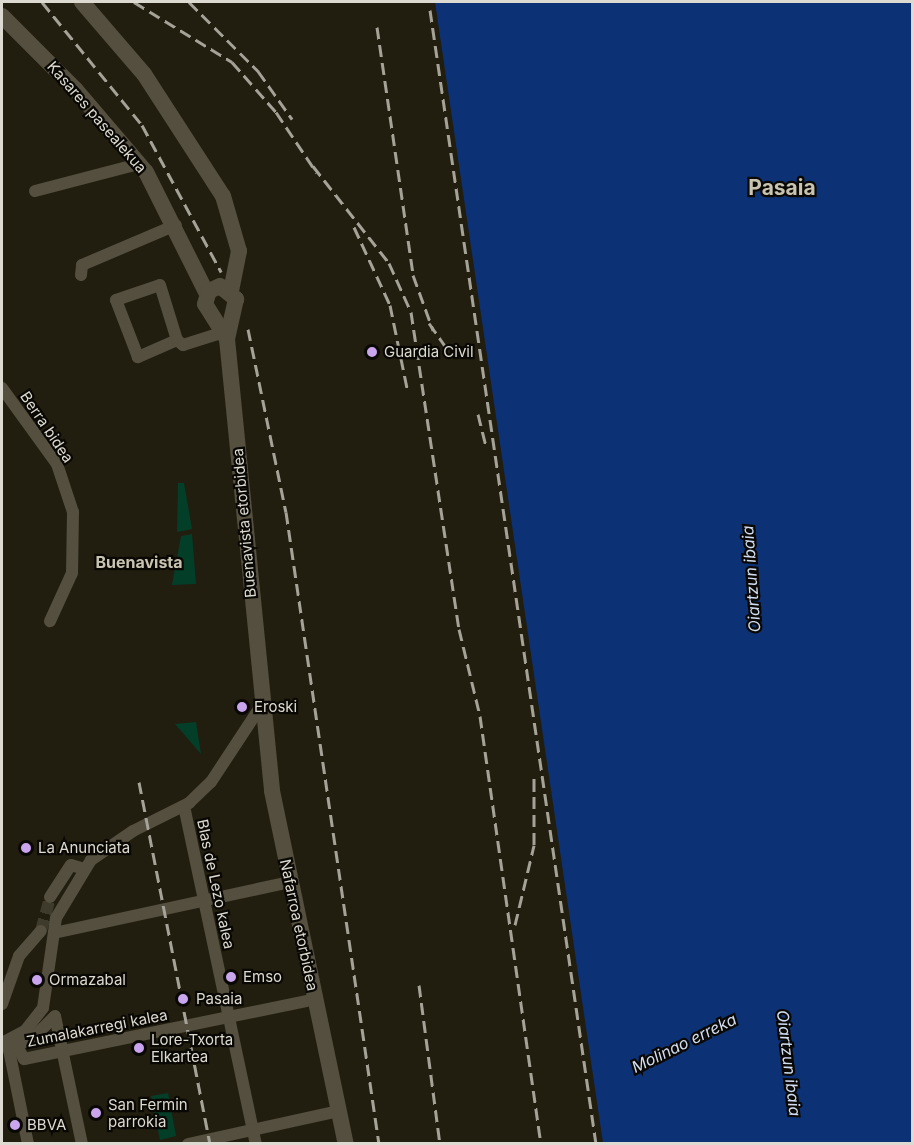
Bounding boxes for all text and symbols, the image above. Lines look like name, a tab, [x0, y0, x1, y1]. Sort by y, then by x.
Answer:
street label: Kasares pasealekua	[44, 58, 150, 176]
district label: Pasaia	[748, 175, 816, 201]
place label: Guardia Civil	[384, 343, 474, 361]
marker: Guardia Civil	[365, 345, 379, 359]
street label: Berra bidea	[17, 388, 77, 466]
street label: Buenavista etorbidea	[229, 448, 259, 598]
water label: Oiartzun ibaia	[738, 525, 764, 633]
district label: Buenavista	[95, 552, 183, 572]
place label: Eroski	[254, 698, 297, 716]
marker: Eroski	[235, 700, 249, 714]
street label: Blas de Lezo kalea	[193, 818, 239, 950]
place label: La Anunciata	[38, 839, 130, 857]
marker: La Anunciata	[19, 841, 33, 855]
street label: Nafarroa etorbidea	[276, 857, 322, 993]
place label: Emso	[243, 968, 282, 986]
marker: Emso	[224, 970, 238, 984]
place label: Ormazabal	[49, 971, 126, 989]
marker: Ormazabal	[30, 973, 44, 987]
marker: Pasaia	[174, 990, 192, 1008]
place label: Pasaia	[196, 990, 242, 1008]
street label: Zumalakarregi kalea	[25, 1005, 169, 1051]
water label: Molinao erreka	[629, 1009, 739, 1077]
water label: Oiartzun ibaia	[773, 1009, 805, 1117]
place label: Lore-Txorta Elkartea	[151, 1030, 233, 1065]
marker: Lore-Txorta Elkartea	[132, 1041, 146, 1055]
place label: San Fermin parrokia	[108, 1095, 188, 1130]
marker: San Fermin parrokia	[89, 1106, 103, 1120]
place label: BBVA	[27, 1116, 66, 1134]
marker: BBVA	[8, 1118, 22, 1132]

